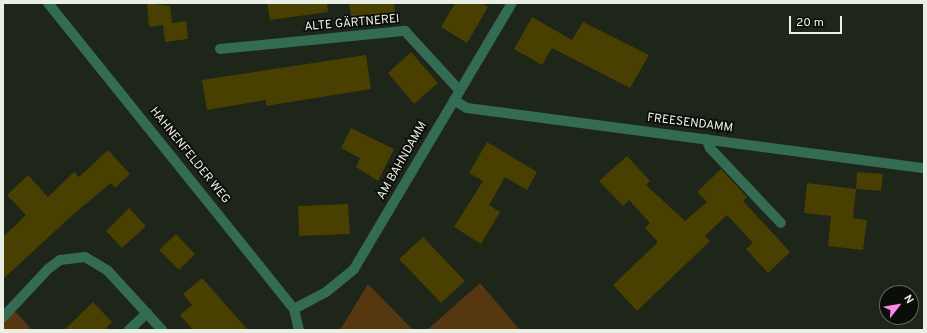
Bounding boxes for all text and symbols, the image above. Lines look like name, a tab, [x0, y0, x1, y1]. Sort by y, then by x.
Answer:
scale bar	[791, 8, 844, 34]
street label: ALTE GÄRTNEREI	[304, 13, 400, 35]
text: 20 m	[796, 15, 824, 31]
street label: HAHNENFELDER WEG	[146, 105, 232, 207]
street label: FREESENDAMM	[646, 112, 734, 136]
street label: AM BAHNDAMM	[375, 120, 431, 202]
north arrow	[879, 285, 919, 325]
text: N	[900, 292, 916, 306]

